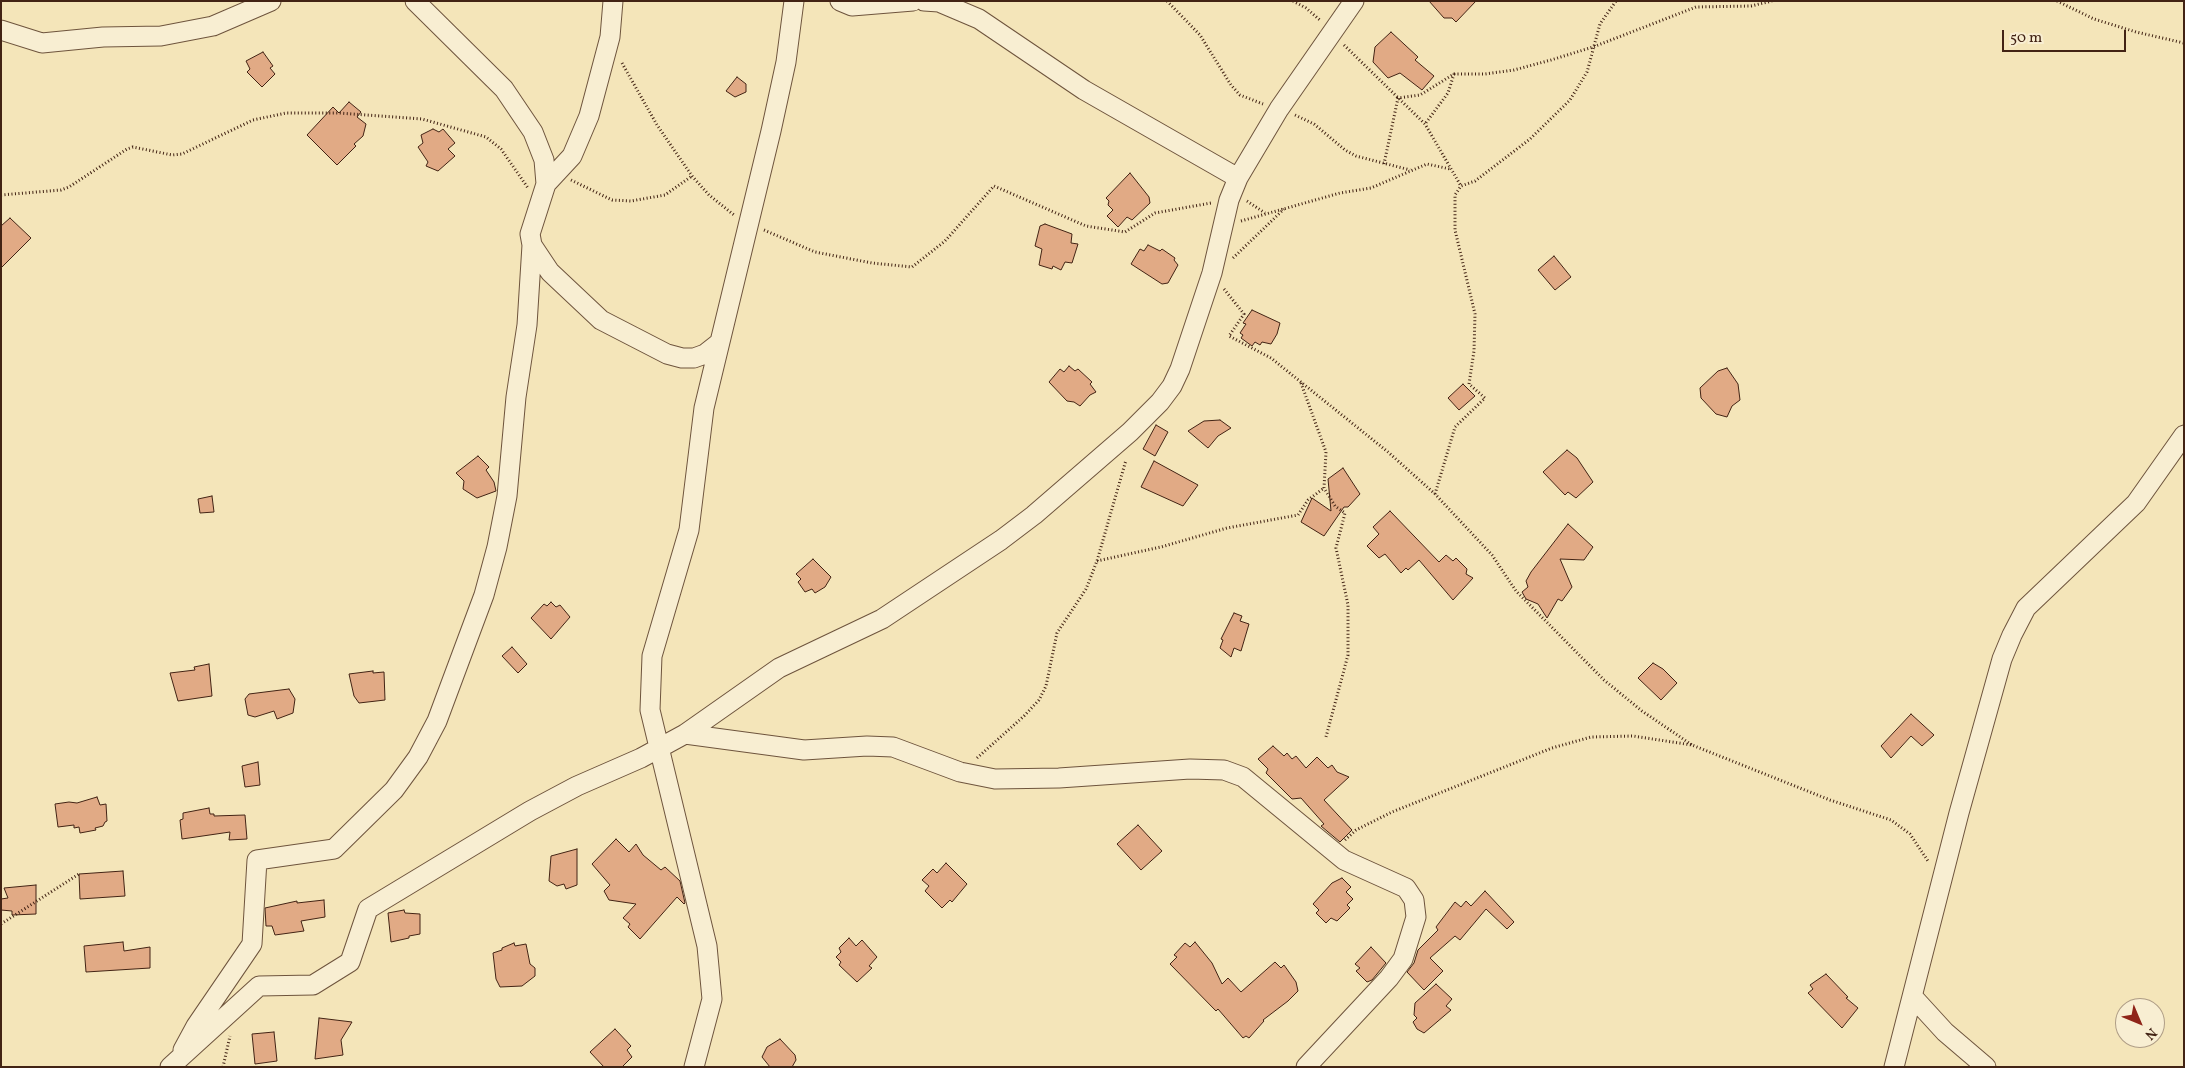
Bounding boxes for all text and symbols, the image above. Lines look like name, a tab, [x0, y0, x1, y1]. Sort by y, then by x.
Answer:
scale bar	[2005, 20, 2129, 52]
text: 50 m	[2010, 28, 2042, 49]
north arrow	[2115, 998, 2165, 1048]
text: N	[2140, 1023, 2161, 1044]

